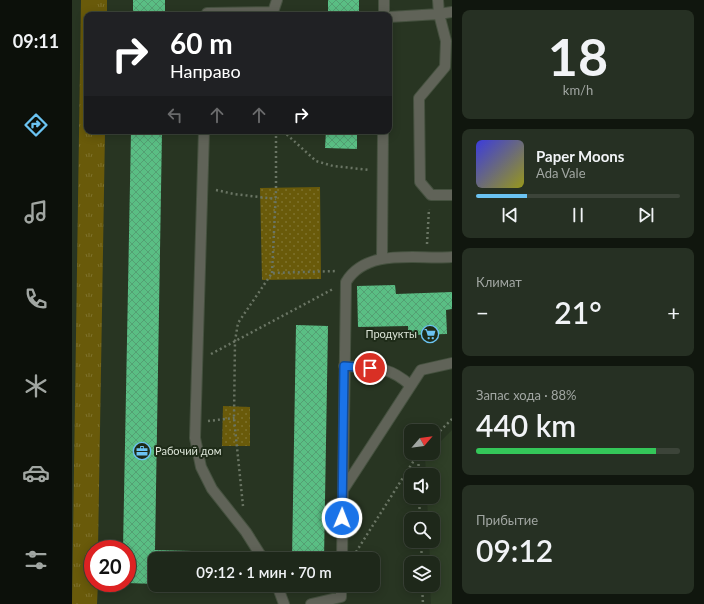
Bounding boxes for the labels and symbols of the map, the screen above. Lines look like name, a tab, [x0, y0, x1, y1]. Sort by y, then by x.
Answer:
supermarket icon: Продукты	[420, 324, 440, 344]
place label: Продукты	[365, 327, 417, 340]
pin	[353, 351, 387, 385]
north arrow	[404, 424, 440, 460]
office icon: Рабочий дом	[132, 441, 152, 461]
place label: Рабочий дом	[155, 444, 221, 457]
position arrow	[321, 497, 363, 539]
speed limit sign: 20	[84, 540, 136, 592]

